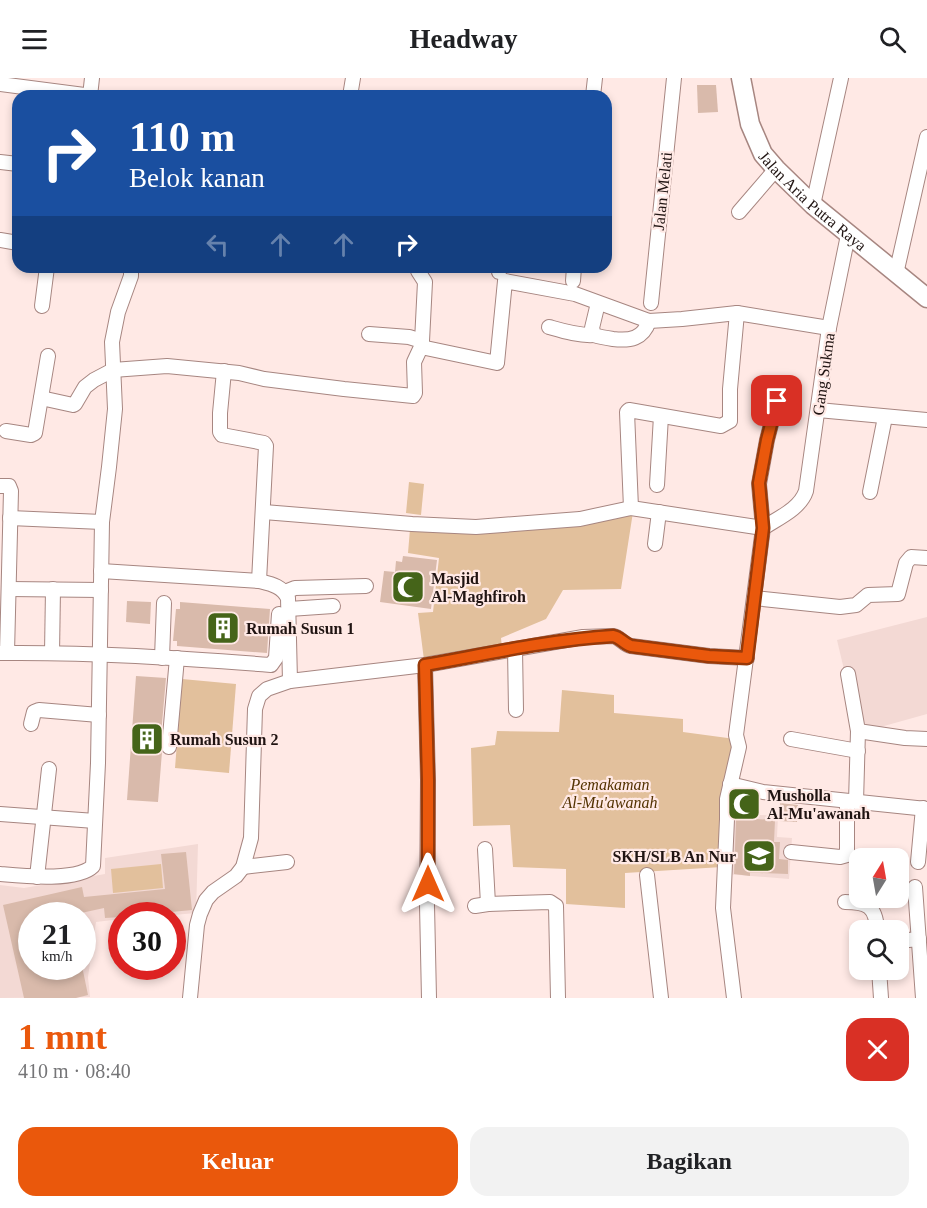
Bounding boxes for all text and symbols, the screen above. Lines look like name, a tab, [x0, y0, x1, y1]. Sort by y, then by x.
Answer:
icon: menu	[18, 23, 51, 56]
icon: search	[876, 23, 909, 56]
text: Headway	[410, 24, 518, 54]
icon: right	[30, 114, 108, 192]
text: 110 m	[129, 114, 235, 160]
street label: Jalan Aria Putra Raya	[755, 148, 870, 254]
street label: Jalan Melati	[650, 151, 675, 231]
text: Belok kanan	[129, 163, 265, 193]
icon: left	[201, 228, 234, 261]
icon: ahead	[264, 228, 297, 261]
icon: ahead	[327, 228, 360, 261]
icon: right	[390, 228, 423, 261]
street label: Gang Sukma	[809, 332, 839, 417]
pin	[751, 375, 802, 426]
icon: arrive	[760, 384, 793, 417]
mosque icon: Masjid Al-Maghfiroh	[390, 569, 426, 605]
place label: Masjid Al-Maghfiroh	[431, 570, 526, 606]
building icon: Rumah Susun 1	[205, 610, 241, 646]
place label: Rumah Susun 1	[246, 620, 355, 637]
building icon: Rumah Susun 2	[129, 721, 165, 757]
place label: Rumah Susun 2	[170, 731, 279, 748]
park label: Pemakaman Al-Mu'awanah	[562, 776, 657, 811]
mosque icon: Musholla Al-Mu'awanah	[726, 786, 762, 822]
place label: Musholla Al-Mu'awanah	[767, 787, 870, 822]
school or university icon: SKH/SLB An Nur	[741, 838, 777, 874]
place label: SKH/SLB An Nur	[612, 848, 736, 865]
north arrow	[849, 848, 909, 908]
map controls	[849, 848, 909, 980]
position arrow	[396, 852, 460, 916]
speed limit sign: 30	[108, 902, 186, 980]
text: 21	[42, 917, 72, 950]
button: search	[849, 920, 909, 980]
text: km/h	[42, 948, 72, 964]
text: 1 mnt	[18, 1017, 107, 1057]
button: close	[846, 1018, 909, 1081]
text: 410 m · 08:40	[18, 1060, 131, 1082]
button: Keluar	[18, 1127, 458, 1196]
button: Bagikan	[470, 1127, 909, 1196]

